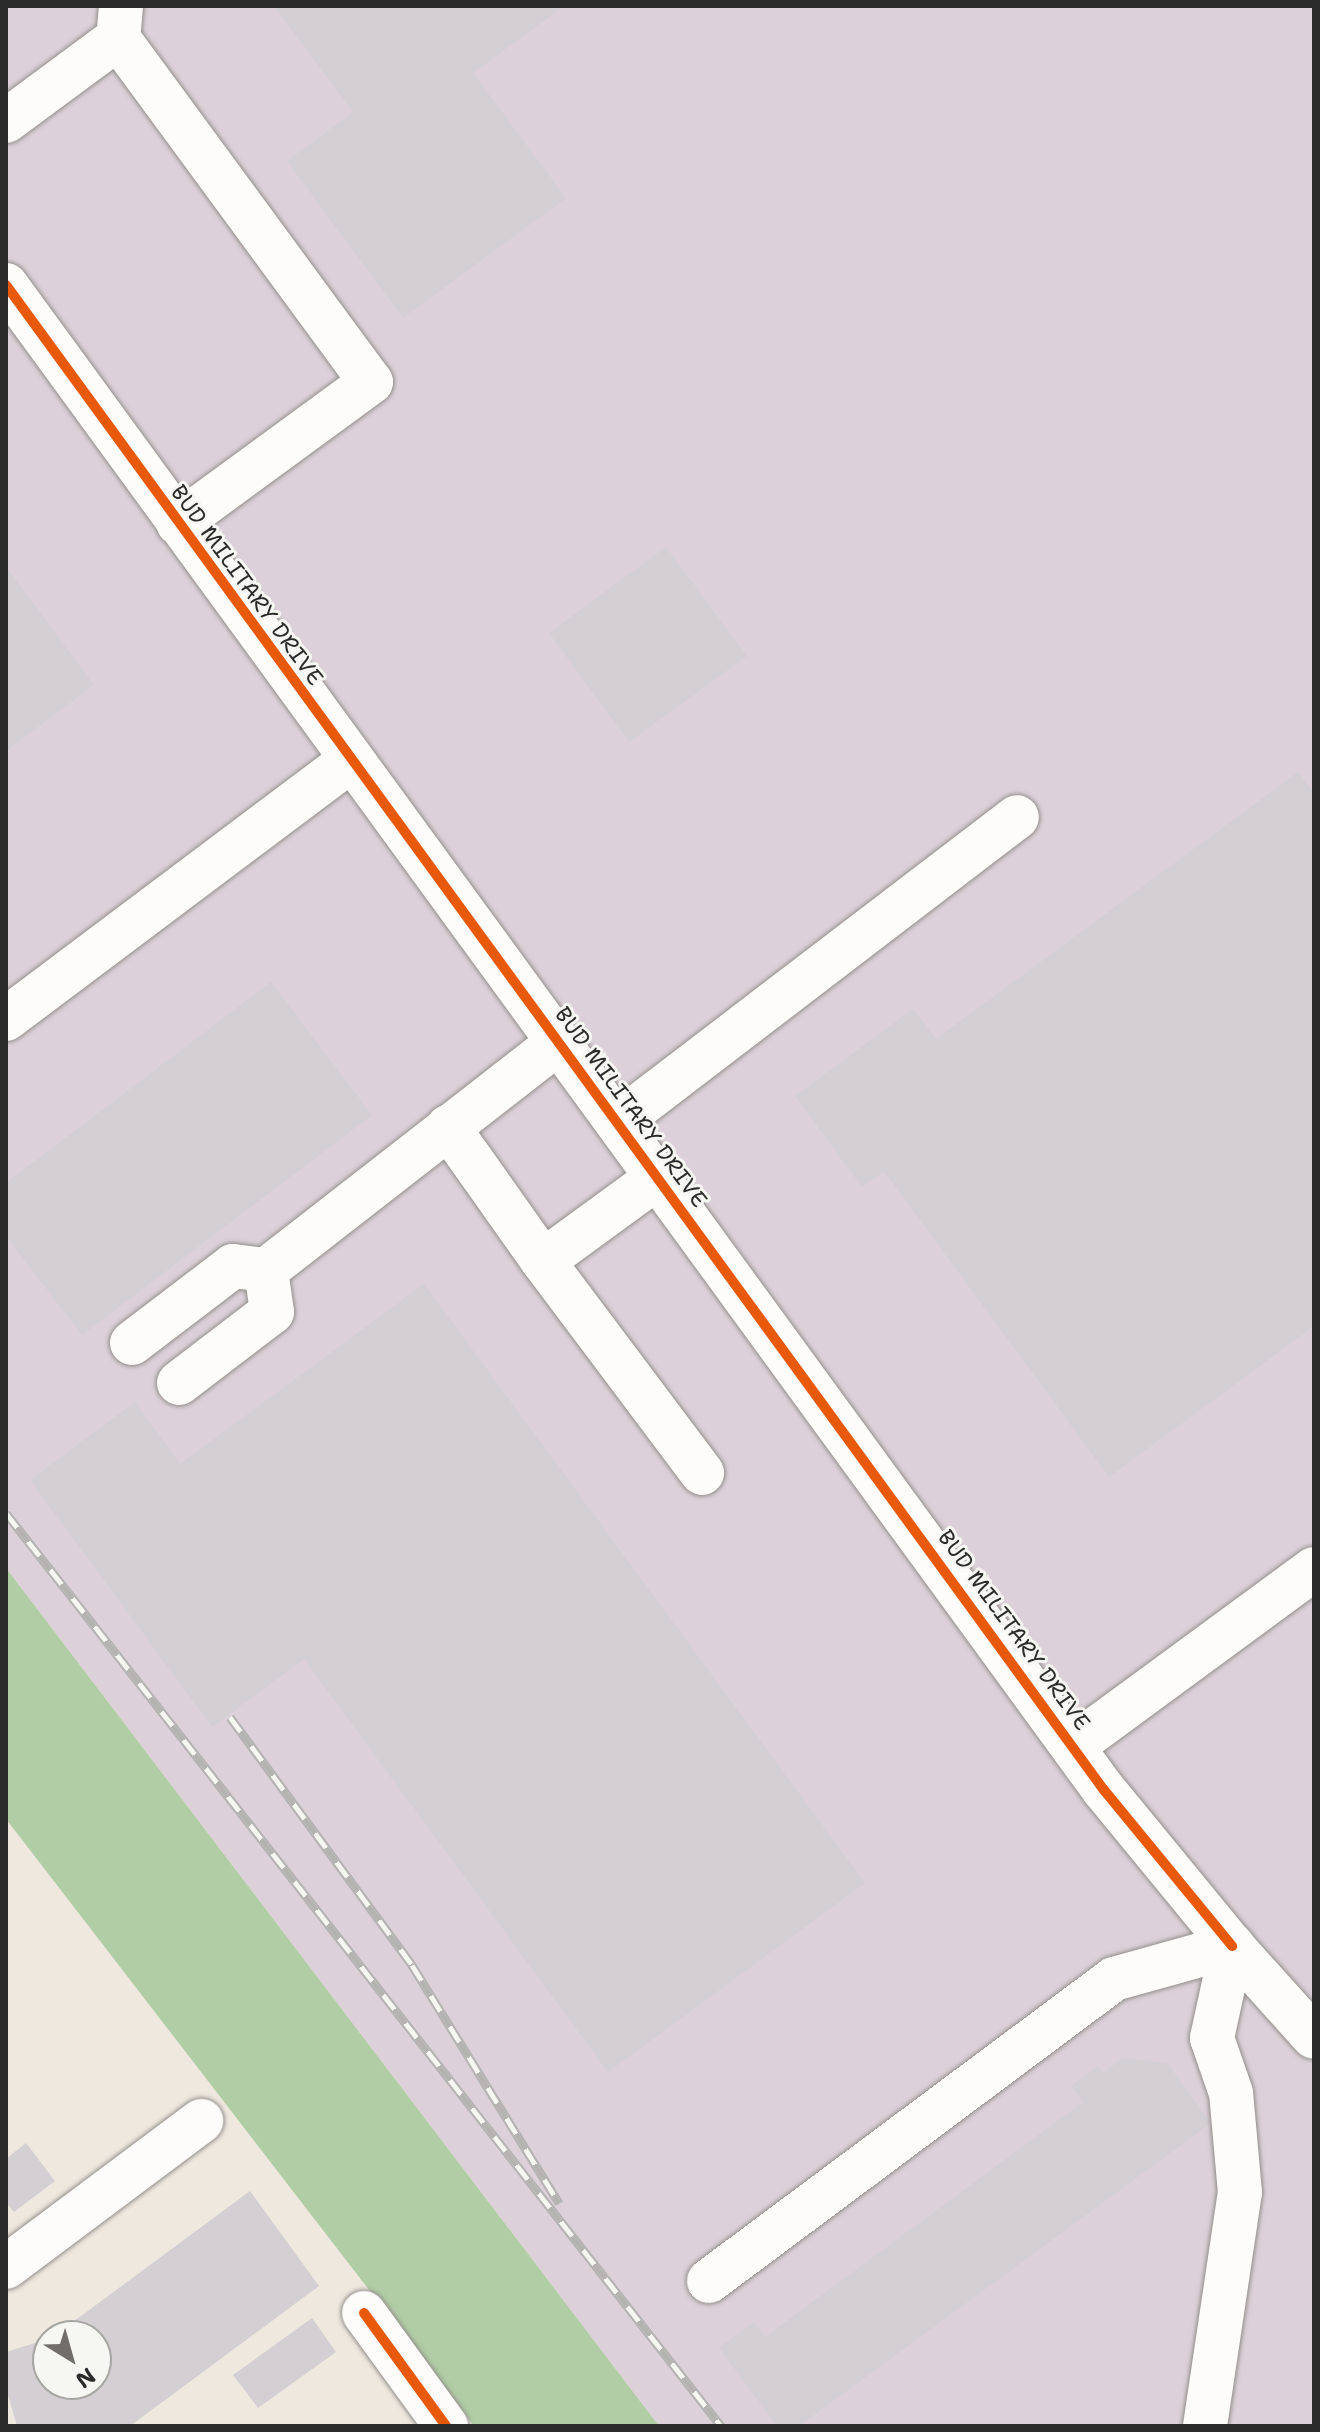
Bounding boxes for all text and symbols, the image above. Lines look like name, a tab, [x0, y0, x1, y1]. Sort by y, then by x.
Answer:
street label: BUD MILITARY DRIVE	[165, 480, 329, 690]
street label: BUD MILITARY DRIVE	[549, 1002, 713, 1212]
street label: BUD MILITARY DRIVE	[932, 1525, 1096, 1735]
north arrow	[32, 2320, 112, 2400]
text: N	[70, 2361, 101, 2395]

